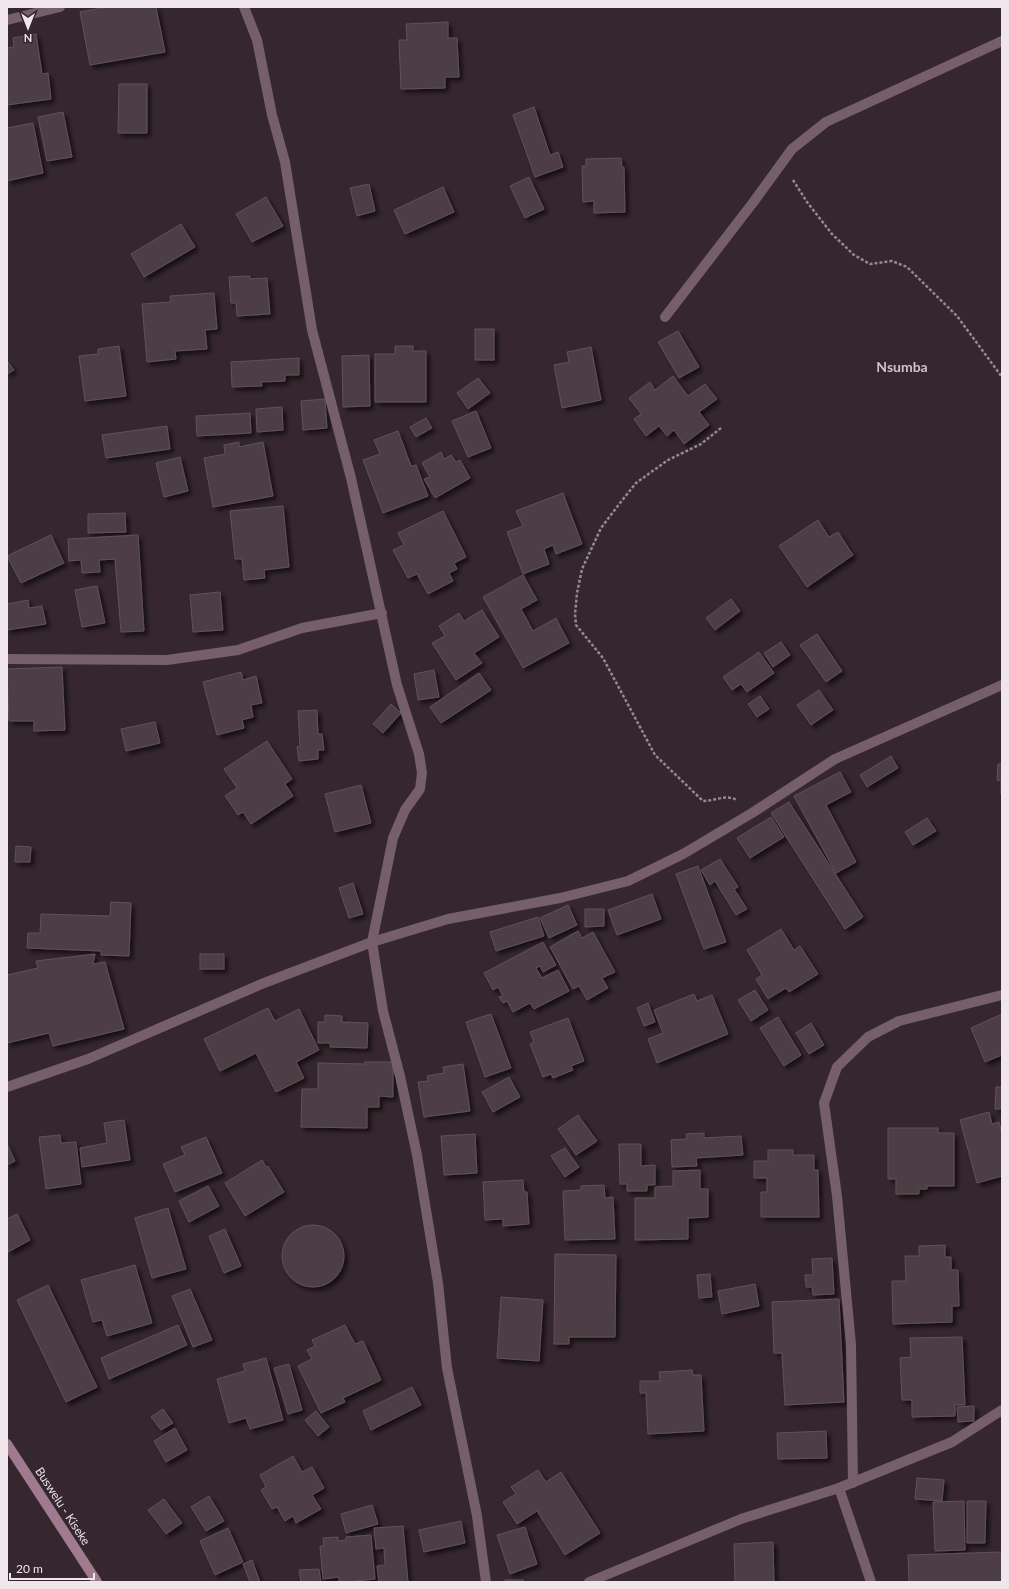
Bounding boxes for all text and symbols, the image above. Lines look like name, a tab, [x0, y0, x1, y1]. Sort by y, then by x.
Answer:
north arrow	[8, 8, 48, 48]
text: N	[24, 32, 32, 45]
district label: Nsumba	[876, 358, 928, 375]
street label: Buswelu - Kiseke	[32, 1464, 94, 1548]
scale bar	[10, 1555, 94, 1581]
text: 20 m	[16, 1561, 43, 1576]

